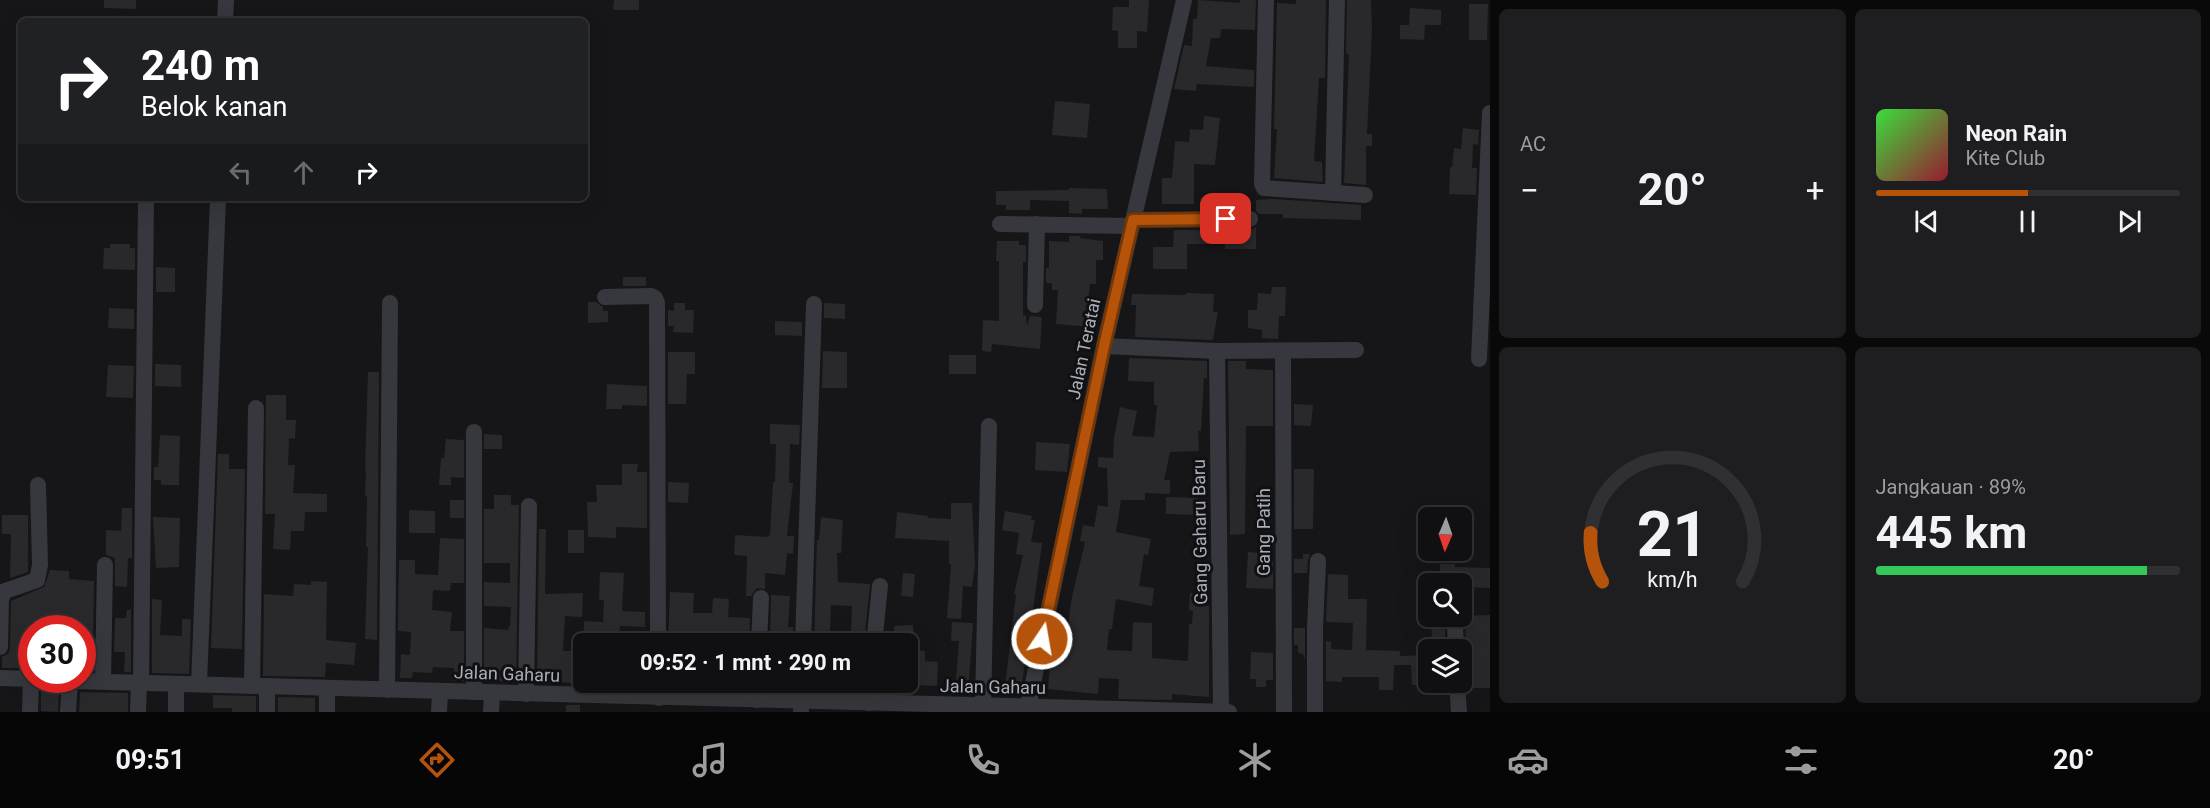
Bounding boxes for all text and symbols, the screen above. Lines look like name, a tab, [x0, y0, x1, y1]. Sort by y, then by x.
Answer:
text: 240 m	[141, 41, 260, 90]
icon: right	[42, 42, 120, 120]
text: Belok kanan	[141, 91, 287, 123]
text: Neon Rain	[1966, 121, 2067, 146]
text: AC	[1520, 132, 1546, 156]
text: Kite Club	[1966, 146, 2045, 170]
icon: left	[224, 156, 257, 189]
icon: ahead	[287, 156, 320, 189]
icon: right	[350, 156, 383, 189]
text: 20°	[1638, 163, 1707, 216]
text: −	[1520, 171, 1539, 210]
text: +	[1806, 171, 1825, 210]
pin	[1200, 193, 1251, 244]
icon: arrive	[1209, 202, 1242, 235]
icon: previous	[1910, 205, 1943, 238]
icon: pause	[2011, 205, 2044, 238]
icon: next	[2113, 205, 2146, 238]
street label: Jalan Teratai	[1063, 296, 1104, 401]
street label: Gang Gaharu Baru	[1188, 459, 1211, 605]
text: Jangkauan · 89%	[1876, 475, 2026, 499]
street label: Gang Patih	[1253, 488, 1274, 576]
text: 21	[1636, 498, 1708, 571]
text: 445 km	[1876, 506, 2027, 559]
north arrow	[1418, 507, 1472, 561]
map controls	[1418, 507, 1472, 693]
text: km/h	[1647, 567, 1697, 592]
button: search	[1418, 573, 1472, 627]
position arrow	[1010, 607, 1074, 671]
speed limit sign: 30	[18, 615, 96, 693]
button: layers	[1418, 639, 1472, 693]
text: 09:52 · 1 mnt · 290 m	[640, 650, 851, 675]
street label: Jalan Gaharu	[454, 661, 560, 686]
street label: Jalan Gaharu	[940, 675, 1046, 698]
icon: directions	[416, 739, 458, 781]
icon: music	[689, 739, 731, 781]
icon: phone	[962, 739, 1004, 781]
icon: climate	[1234, 739, 1276, 781]
icon: car	[1507, 739, 1549, 781]
icon: filters	[1780, 739, 1822, 781]
text: 09:51	[115, 744, 185, 776]
text: 20°	[2053, 744, 2095, 776]

